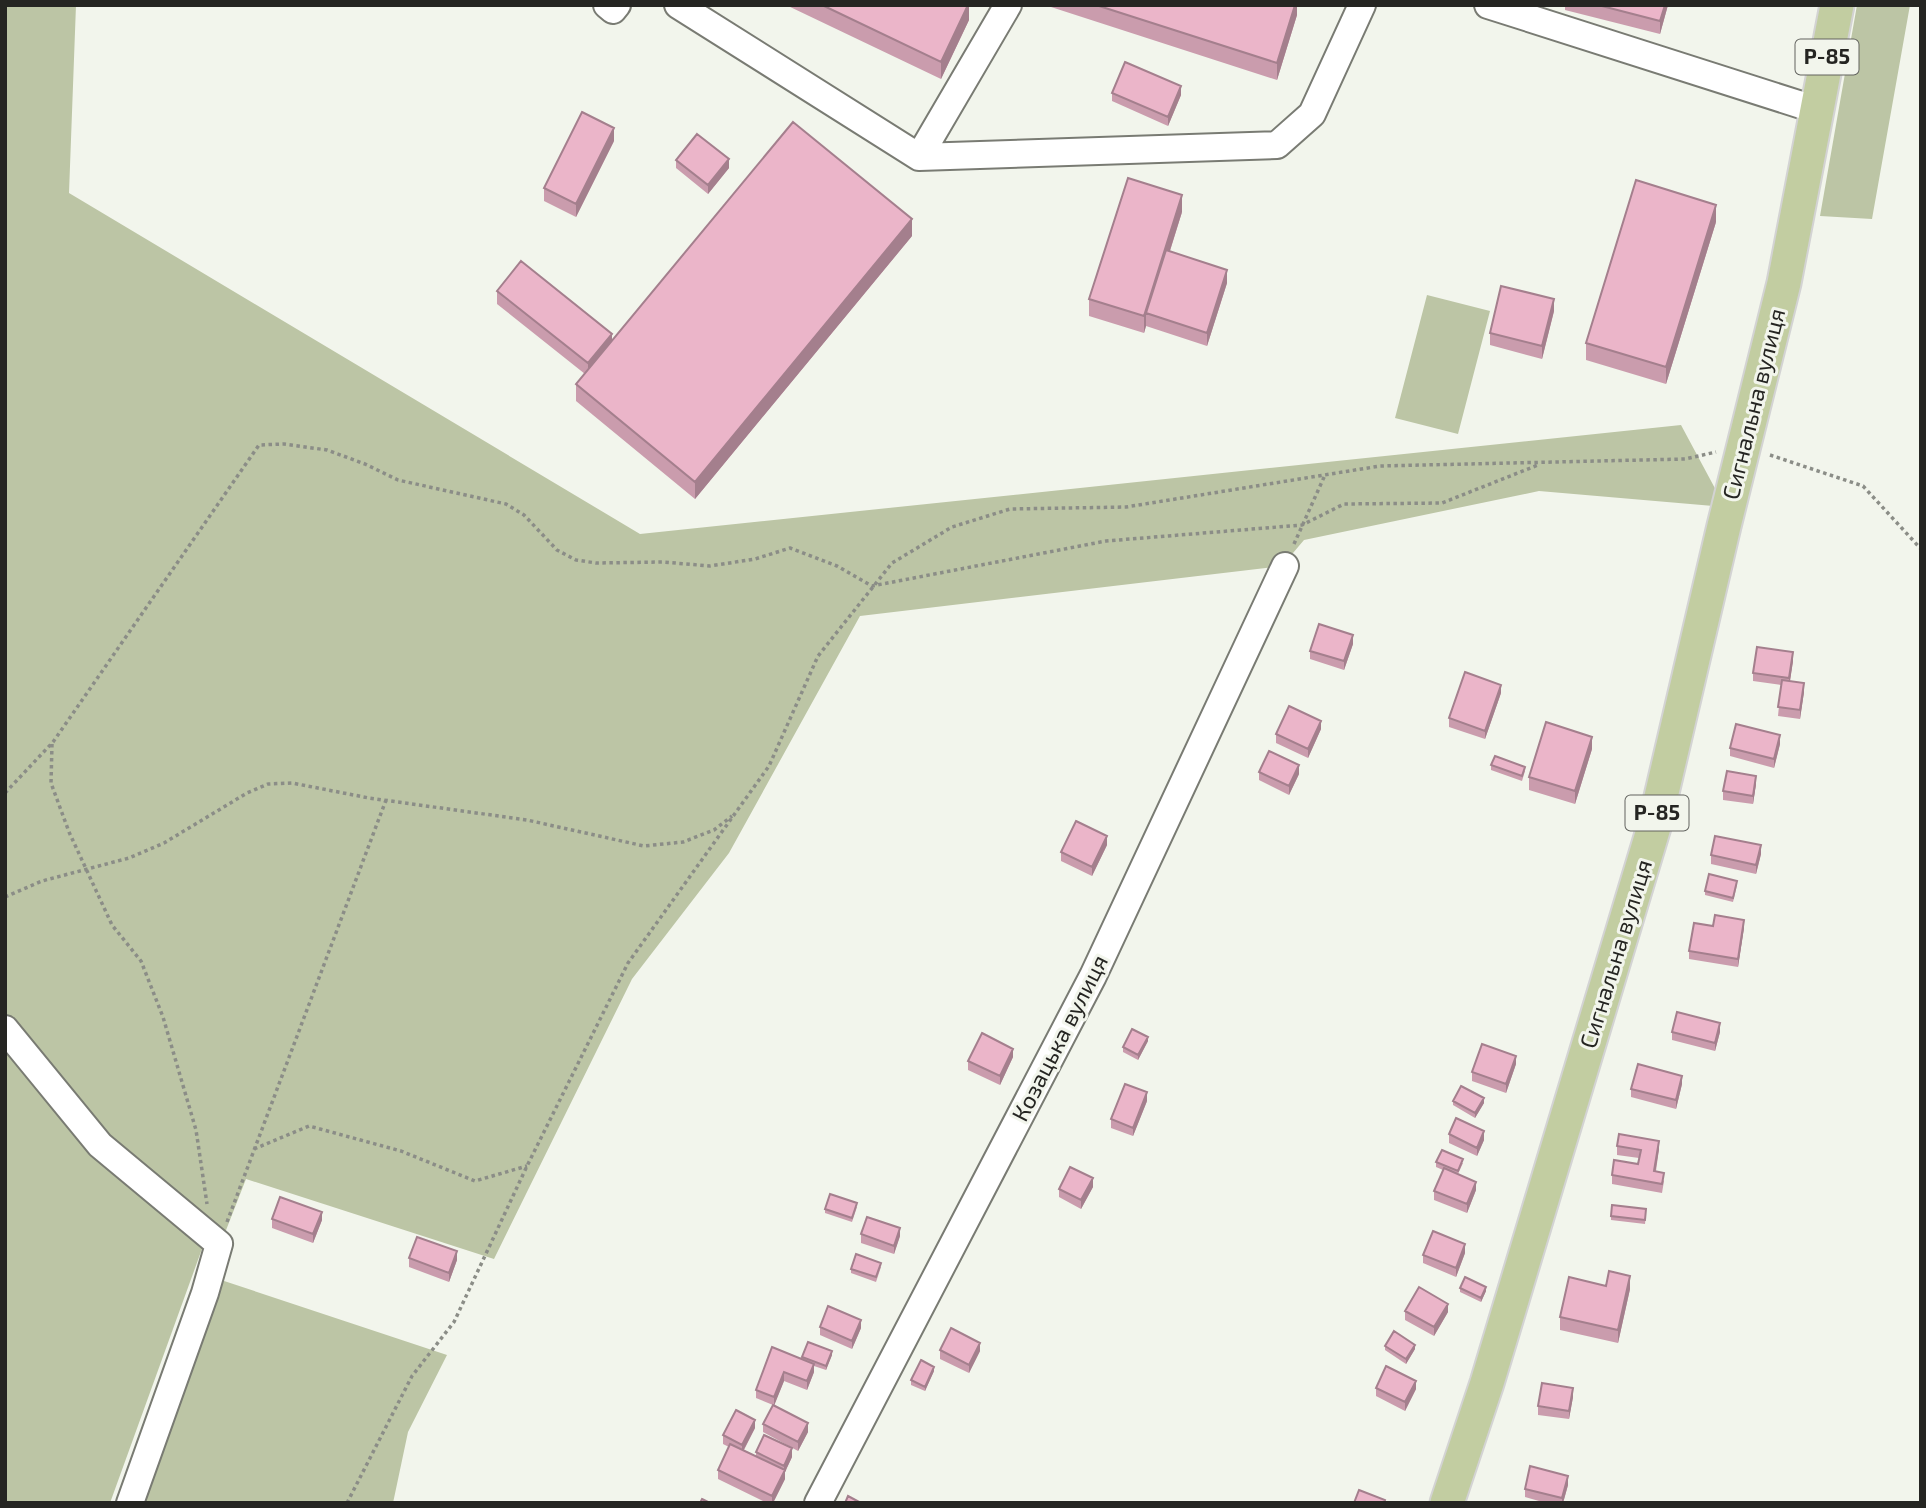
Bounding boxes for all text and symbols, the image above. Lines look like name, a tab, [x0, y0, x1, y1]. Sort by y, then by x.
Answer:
road number: Р-85	[1796, 40, 1858, 74]
street label: Сигнальна вулиця	[1716, 305, 1791, 502]
road number: Р-85	[1626, 796, 1688, 830]
street label: Сигнальна вулиця	[1573, 856, 1658, 1052]
street label: Козацька вулиця	[1005, 950, 1114, 1126]

